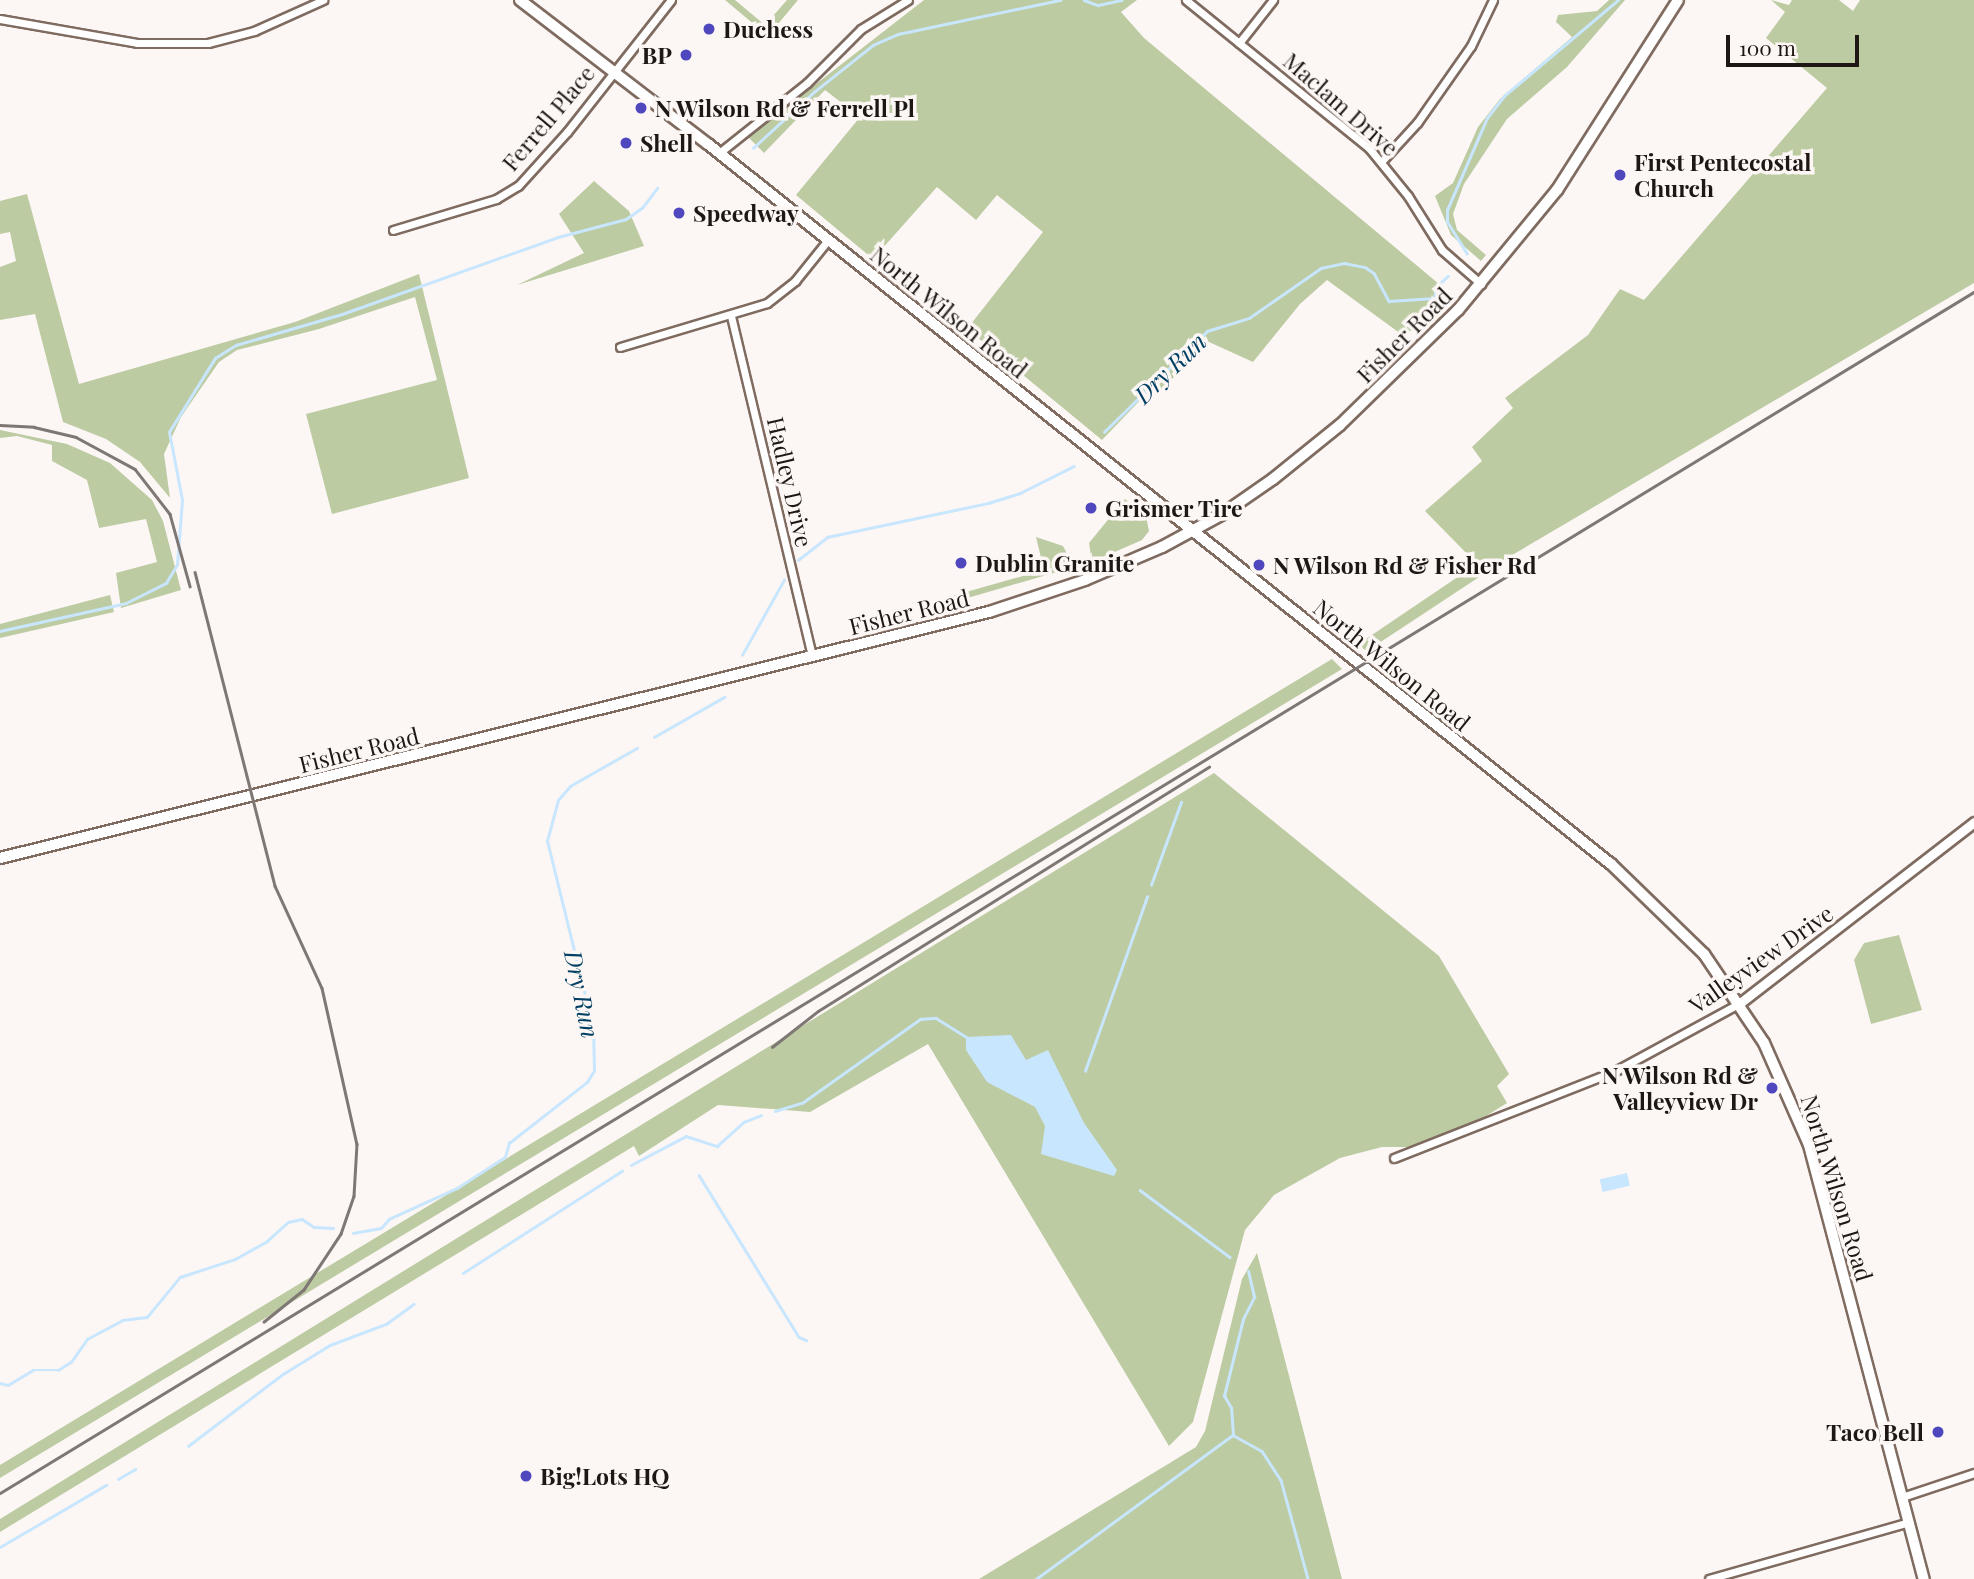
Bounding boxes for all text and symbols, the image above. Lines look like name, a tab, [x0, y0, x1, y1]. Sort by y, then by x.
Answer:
place label: Duchess	[723, 15, 813, 43]
marker: Duchess	[701, 21, 717, 37]
scale bar	[1729, 21, 1862, 65]
text: 100 m	[1739, 33, 1796, 61]
place label: BP	[642, 41, 672, 69]
marker: BP	[678, 47, 694, 63]
street label: Maclam Drive	[1278, 47, 1404, 161]
street label: Ferrell Place	[496, 60, 600, 176]
place label: N Wilson Rd & Ferrell Pl	[655, 94, 916, 122]
marker: N Wilson Rd & Ferrell Pl	[633, 100, 649, 116]
place label: Shell	[640, 129, 693, 157]
marker: Shell	[618, 135, 634, 151]
place label: First Pentecostal Church	[1634, 148, 1811, 202]
marker: First Pentecostal Church	[1612, 167, 1628, 183]
place label: Speedway	[693, 199, 799, 227]
marker: Speedway	[671, 205, 687, 221]
street label: North Wilson Road	[865, 240, 1033, 384]
street label: Fisher Road	[1351, 282, 1457, 388]
water label: Dry Run	[1128, 327, 1212, 409]
street label: Hadley Drive	[762, 414, 818, 550]
place label: Grismer Tire	[1105, 494, 1244, 522]
marker: Grismer Tire	[1083, 500, 1099, 516]
place label: Dublin Granite	[975, 549, 1134, 577]
place label: N Wilson Rd & Fisher Rd	[1273, 551, 1538, 579]
marker: Dublin Granite	[953, 555, 969, 571]
marker: N Wilson Rd & Fisher Rd	[1251, 557, 1267, 573]
street label: Fisher Road	[846, 584, 972, 640]
street label: North Wilson Road	[1308, 593, 1476, 737]
street label: Fisher Road	[296, 722, 422, 778]
street label: Valleyview Drive	[1684, 899, 1838, 1019]
water label: Dry Run	[559, 948, 605, 1040]
place label: N Wilson Rd & Valleyview Dr	[1601, 1061, 1758, 1115]
marker: N Wilson Rd & Valleyview Dr	[1764, 1080, 1780, 1096]
street label: North Wilson Road	[1795, 1091, 1879, 1285]
place label: Taco Bell	[1826, 1418, 1924, 1446]
marker: Taco Bell	[1930, 1424, 1946, 1440]
place label: Big!Lots HQ	[540, 1462, 670, 1490]
marker: Big!Lots HQ	[518, 1468, 534, 1484]

